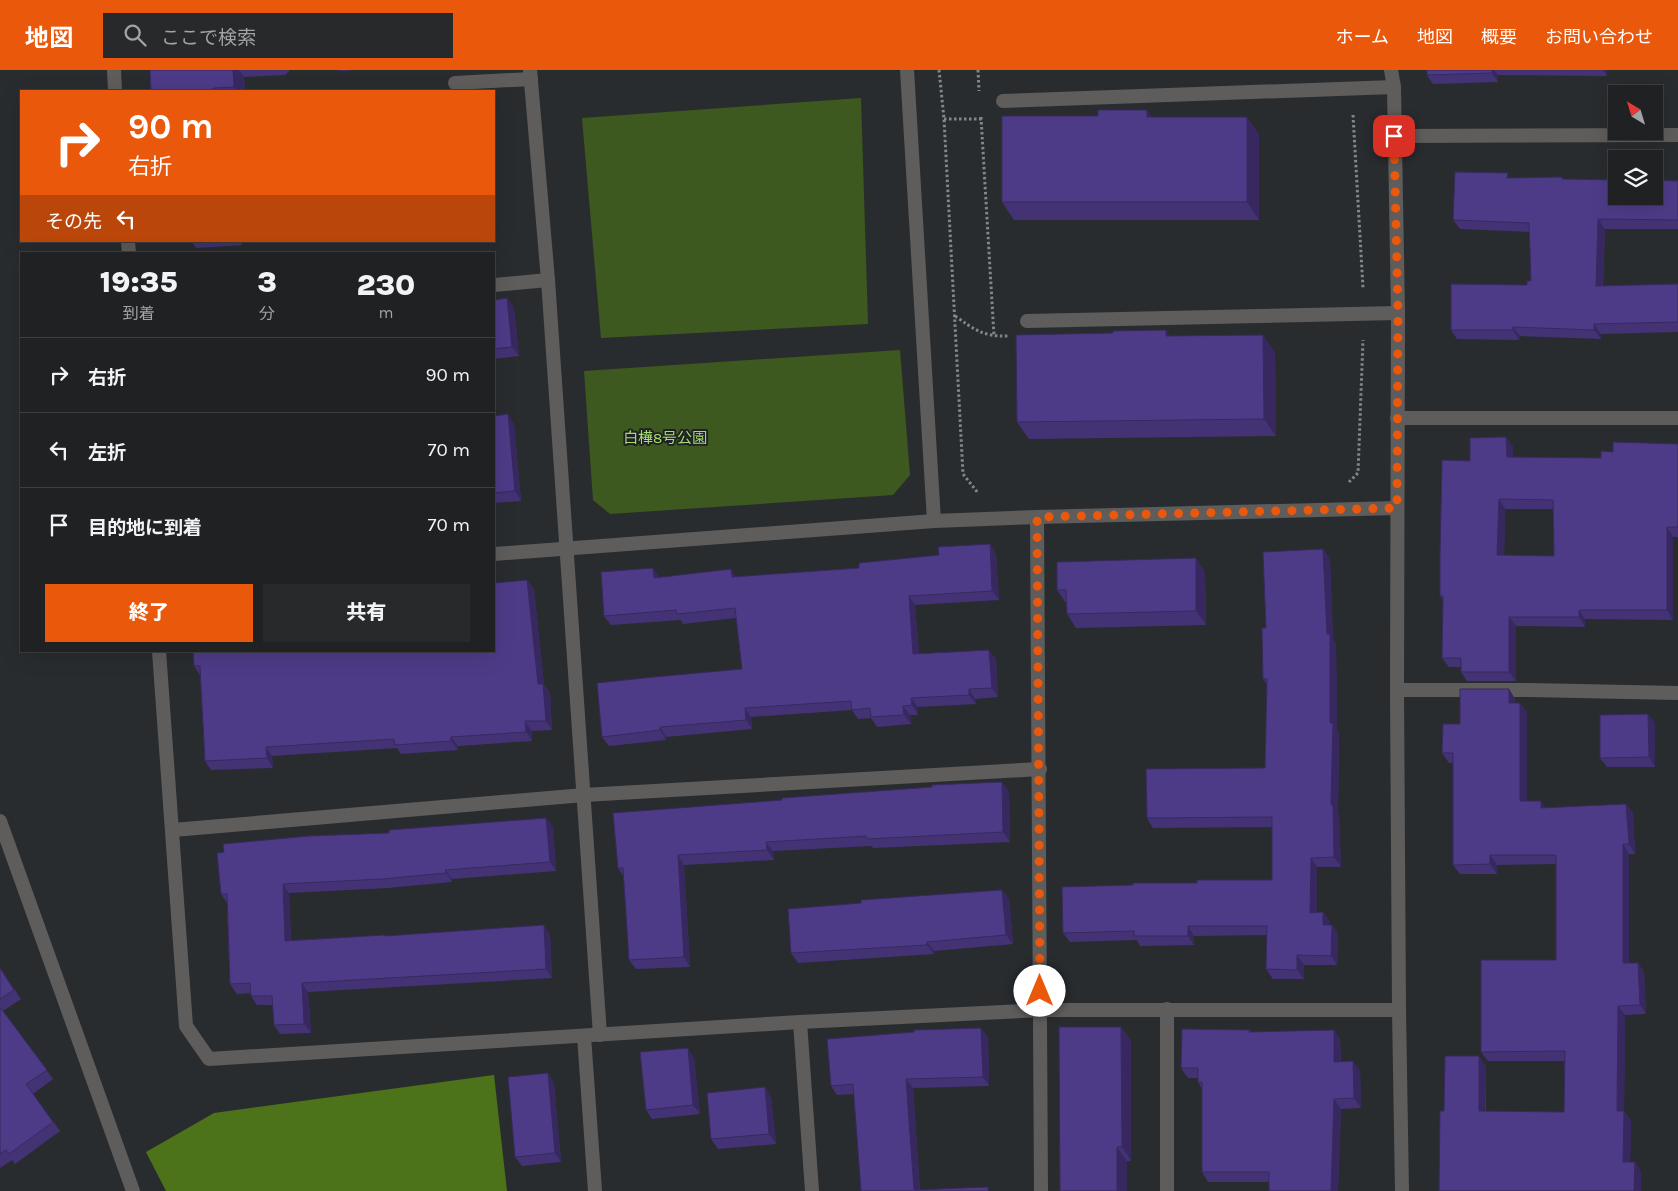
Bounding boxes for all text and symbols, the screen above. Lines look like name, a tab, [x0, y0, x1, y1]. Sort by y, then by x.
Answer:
search box	[103, 13, 453, 58]
icon: search	[121, 21, 149, 49]
text: 地図	[25, 24, 73, 52]
text: ホーム	[1336, 26, 1389, 48]
text: 地図	[1417, 26, 1453, 48]
text: 概要	[1481, 26, 1517, 48]
text: お問い合わせ	[1545, 26, 1653, 48]
text: ここで検索	[161, 27, 256, 49]
north arrow	[1608, 85, 1662, 140]
map controls	[1608, 85, 1663, 205]
text: 90 m	[128, 106, 214, 147]
icon: right	[45, 110, 110, 175]
pin	[1373, 115, 1415, 157]
icon: arrive	[1380, 122, 1408, 150]
button: layers	[1608, 150, 1663, 205]
text: 右折	[128, 154, 172, 180]
icon: left	[112, 205, 140, 233]
text: その先	[45, 211, 102, 233]
text: 19:35	[100, 264, 177, 300]
text: 3	[257, 264, 277, 300]
text: 230	[356, 267, 415, 303]
text: m	[378, 303, 393, 322]
text: 到着	[123, 304, 155, 323]
text: 分	[259, 304, 275, 323]
icon: right	[45, 361, 73, 389]
text: 90 m	[425, 364, 470, 386]
text: 右折	[88, 367, 126, 389]
park label: 白樺8号公園	[623, 429, 707, 447]
icon: left	[45, 436, 73, 464]
text: 70 m	[428, 439, 470, 461]
text: 左折	[88, 442, 126, 464]
icon: arrive	[45, 511, 73, 539]
text: 70 m	[428, 514, 470, 536]
text: 目的地に到着	[88, 517, 202, 539]
button: 終了	[45, 584, 253, 642]
button: 共有	[263, 584, 470, 642]
position arrow	[1013, 964, 1065, 1016]

